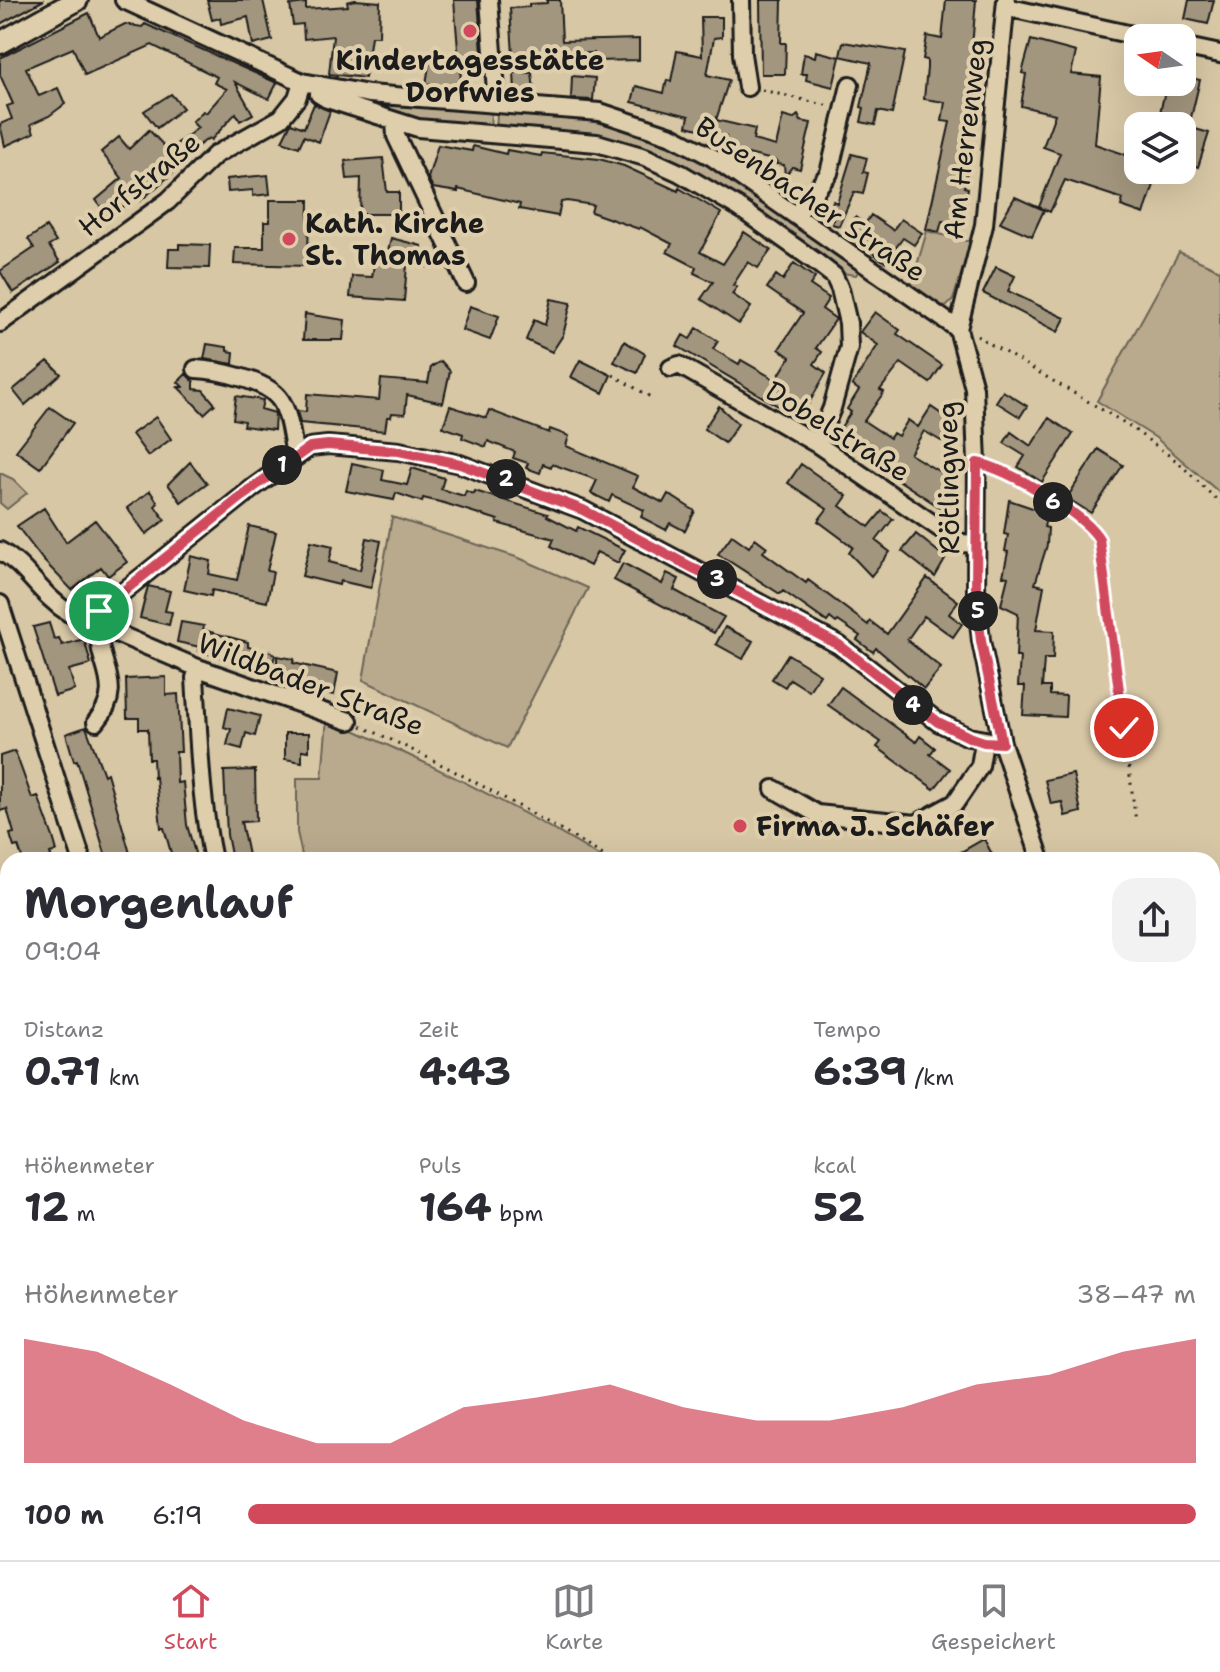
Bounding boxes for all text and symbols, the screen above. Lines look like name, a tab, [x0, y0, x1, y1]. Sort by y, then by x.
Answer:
marker: Kindertagesstätte Dorfwies	[461, 22, 479, 40]
north arrow	[1124, 24, 1196, 96]
map controls	[1124, 24, 1196, 184]
street label: Am Herrenweg	[934, 36, 996, 242]
place label: Kindertagesstätte Dorfwies	[335, 41, 605, 111]
street label: Busenbacher Straße	[688, 107, 934, 291]
button: layers	[1124, 112, 1196, 184]
street label: Horfstraße	[70, 123, 208, 245]
place label: Kath. Kirche St. Thomas	[305, 204, 485, 274]
marker: Kath. Kirche St. Thomas	[280, 230, 298, 248]
street label: Dobelstraße	[758, 371, 918, 491]
street label: Rötlingweg	[928, 401, 968, 555]
pin: 1	[262, 445, 302, 485]
text: 1	[277, 450, 287, 479]
pin: 2	[486, 459, 526, 499]
text: 2	[498, 464, 514, 493]
pin: 6	[1033, 482, 1073, 522]
text: 6	[1045, 487, 1061, 516]
pin: 3	[697, 559, 737, 599]
text: 3	[709, 564, 725, 593]
pin	[65, 577, 133, 645]
icon: arrive	[77, 589, 121, 633]
pin: 5	[958, 591, 998, 631]
text: 5	[971, 596, 985, 625]
street label: Wildbader Straße	[192, 623, 430, 745]
pin: 4	[893, 685, 933, 725]
text: 4	[905, 690, 921, 719]
pin	[1090, 694, 1158, 762]
icon: check	[1102, 706, 1146, 750]
place label: Firma J. Schäfer	[756, 807, 994, 845]
marker: Firma J. Schäfer	[731, 817, 749, 835]
text: Morgenlauf	[24, 873, 294, 932]
button: share	[1112, 878, 1196, 962]
text: 09:04	[24, 933, 101, 968]
text: Distanz	[24, 1015, 104, 1044]
text: Zeit	[419, 1015, 459, 1044]
text: Tempo	[813, 1015, 881, 1044]
text: 0.71	[24, 1044, 101, 1098]
text: 4:43	[419, 1044, 511, 1098]
text: 6:39	[813, 1044, 907, 1098]
text: km	[101, 1063, 140, 1092]
text: /km	[907, 1063, 954, 1092]
text: Höhenmeter	[24, 1151, 155, 1180]
text: Puls	[419, 1151, 462, 1180]
text: kcal	[813, 1151, 856, 1180]
text: 12	[24, 1180, 69, 1234]
text: 164	[419, 1180, 492, 1234]
text: 52	[813, 1180, 865, 1234]
text: m	[69, 1199, 95, 1228]
text: bpm	[492, 1199, 544, 1228]
text: Höhenmeter	[24, 1276, 179, 1311]
text: 38–47 m	[1076, 1276, 1196, 1311]
text: 100 m	[24, 1497, 104, 1532]
text: 6:19	[152, 1497, 203, 1532]
tab: Start	[164, 1579, 218, 1656]
tab: Karte	[545, 1579, 603, 1656]
tab: Gespeichert	[931, 1579, 1056, 1656]

